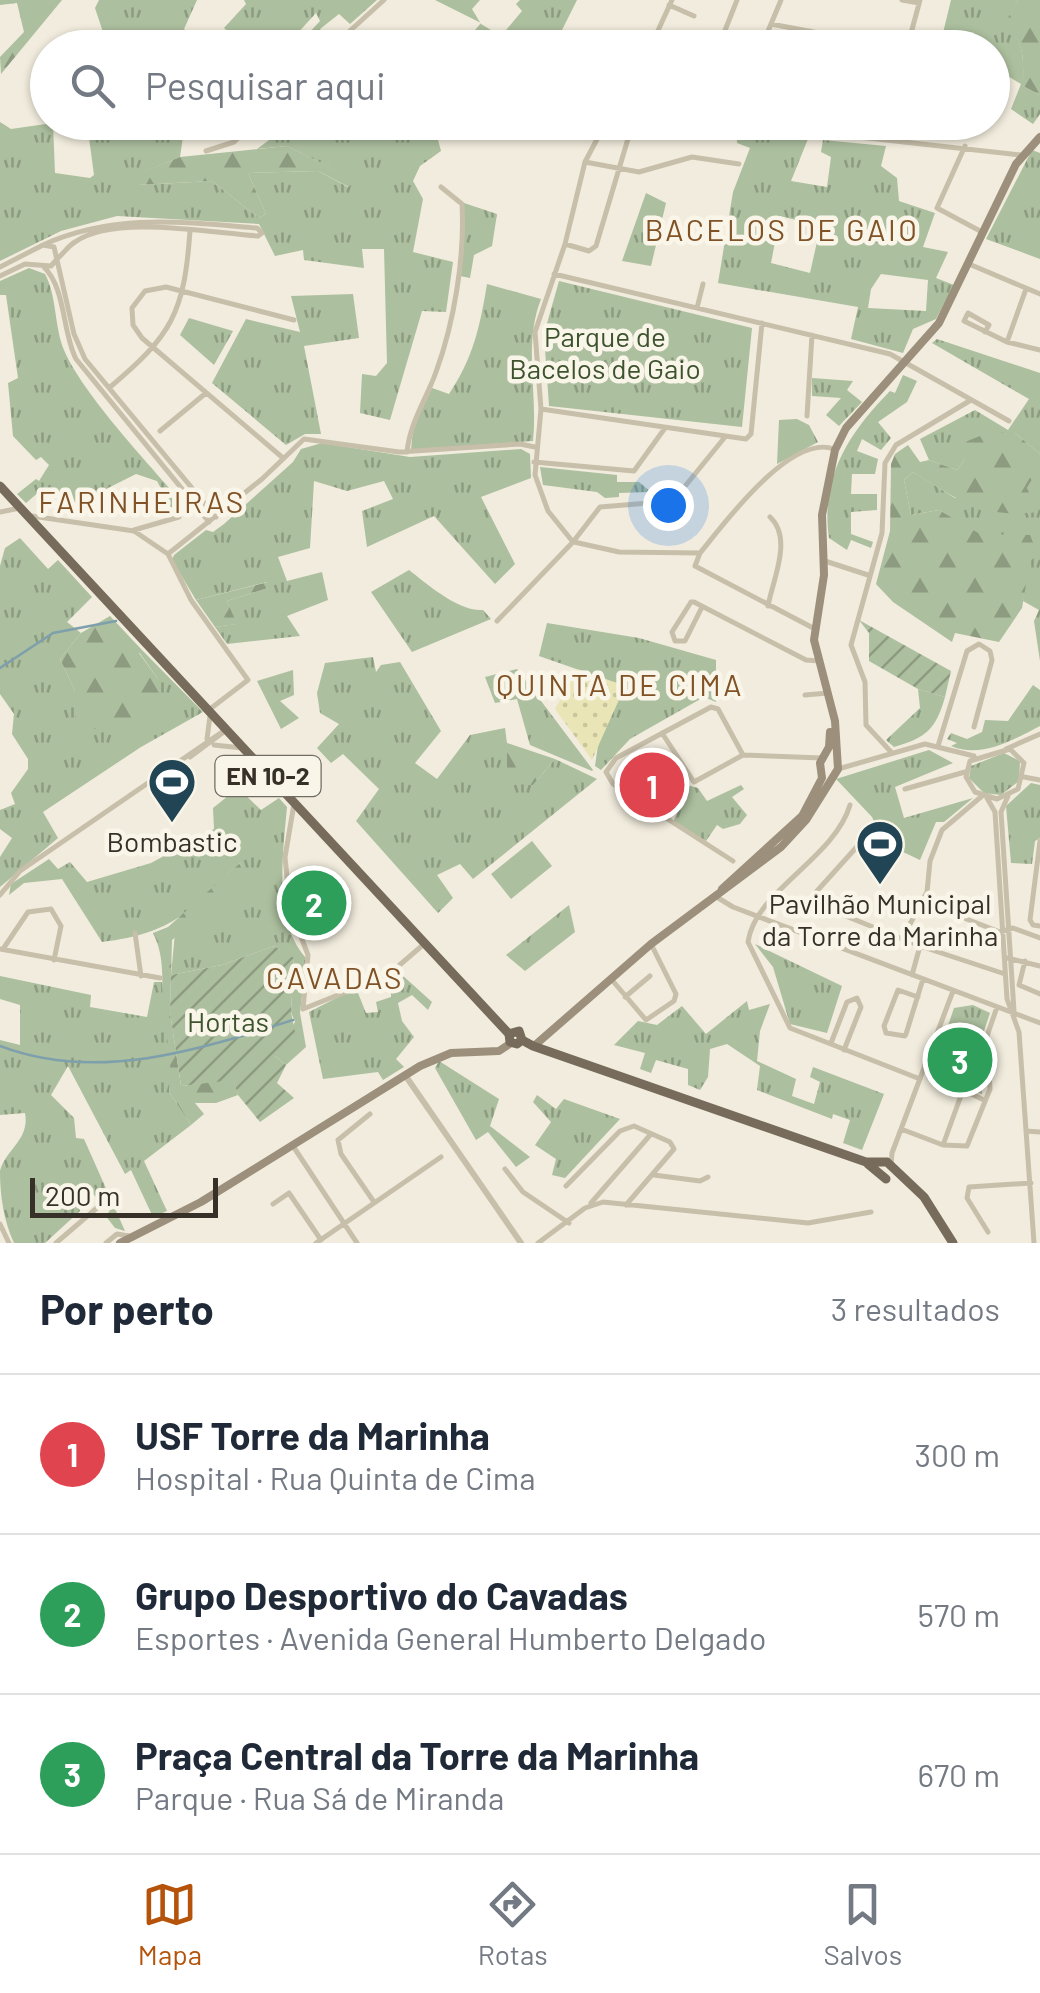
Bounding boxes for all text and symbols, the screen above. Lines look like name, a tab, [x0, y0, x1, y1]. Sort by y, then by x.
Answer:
search box	[30, 30, 1010, 140]
icon: search	[65, 58, 120, 113]
text: Pesquisar aqui	[145, 62, 386, 108]
district label: BACELOS DE GAIO	[645, 211, 919, 247]
park label: Parque de Bacelos de Gaio	[509, 319, 701, 385]
your location	[643, 480, 694, 531]
district label: FARINHEIRAS	[38, 483, 246, 519]
district label: QUINTA DE CIMA	[496, 666, 744, 702]
pin: 1	[620, 748, 684, 822]
sports icon: Bombastic	[146, 756, 198, 824]
road number: EN 10-2	[216, 756, 320, 796]
sports icon: Pavilhão Municipal da Torre da Marinha	[854, 818, 906, 886]
place label: Bombastic	[107, 824, 237, 858]
pin: 2	[282, 866, 346, 940]
place label: Pavilhão Municipal da Torre da Marinha	[762, 886, 998, 952]
district label: CAVADAS	[266, 959, 404, 995]
park label: Hortas	[187, 1004, 269, 1038]
pin: 3	[928, 1022, 992, 1098]
scale bar	[30, 1173, 218, 1218]
text: 200 m	[45, 1178, 120, 1212]
text: Por perto	[40, 1283, 214, 1333]
text: 3 resultados	[831, 1289, 1000, 1327]
text: USF Torre da Marinha	[135, 1412, 490, 1458]
text: 1	[67, 1435, 78, 1473]
text: 300 m	[914, 1435, 1000, 1473]
text: Hospital · Rua Quinta de Cima	[135, 1458, 536, 1496]
text: Grupo Desportivo do Cavadas	[135, 1572, 628, 1618]
text: 2	[64, 1595, 81, 1633]
text: 570 m	[917, 1595, 1000, 1633]
text: Esportes · Avenida General Humberto Delgado	[135, 1618, 766, 1656]
text: Praça Central da Torre da Marinha	[135, 1732, 699, 1778]
text: 3	[64, 1755, 81, 1793]
text: 670 m	[917, 1755, 1000, 1793]
text: Parque · Rua Sá de Miranda	[135, 1778, 504, 1816]
tab: Mapa	[138, 1877, 202, 1971]
tab: Rotas	[478, 1877, 548, 1971]
tab: Salvos	[824, 1877, 902, 1971]

